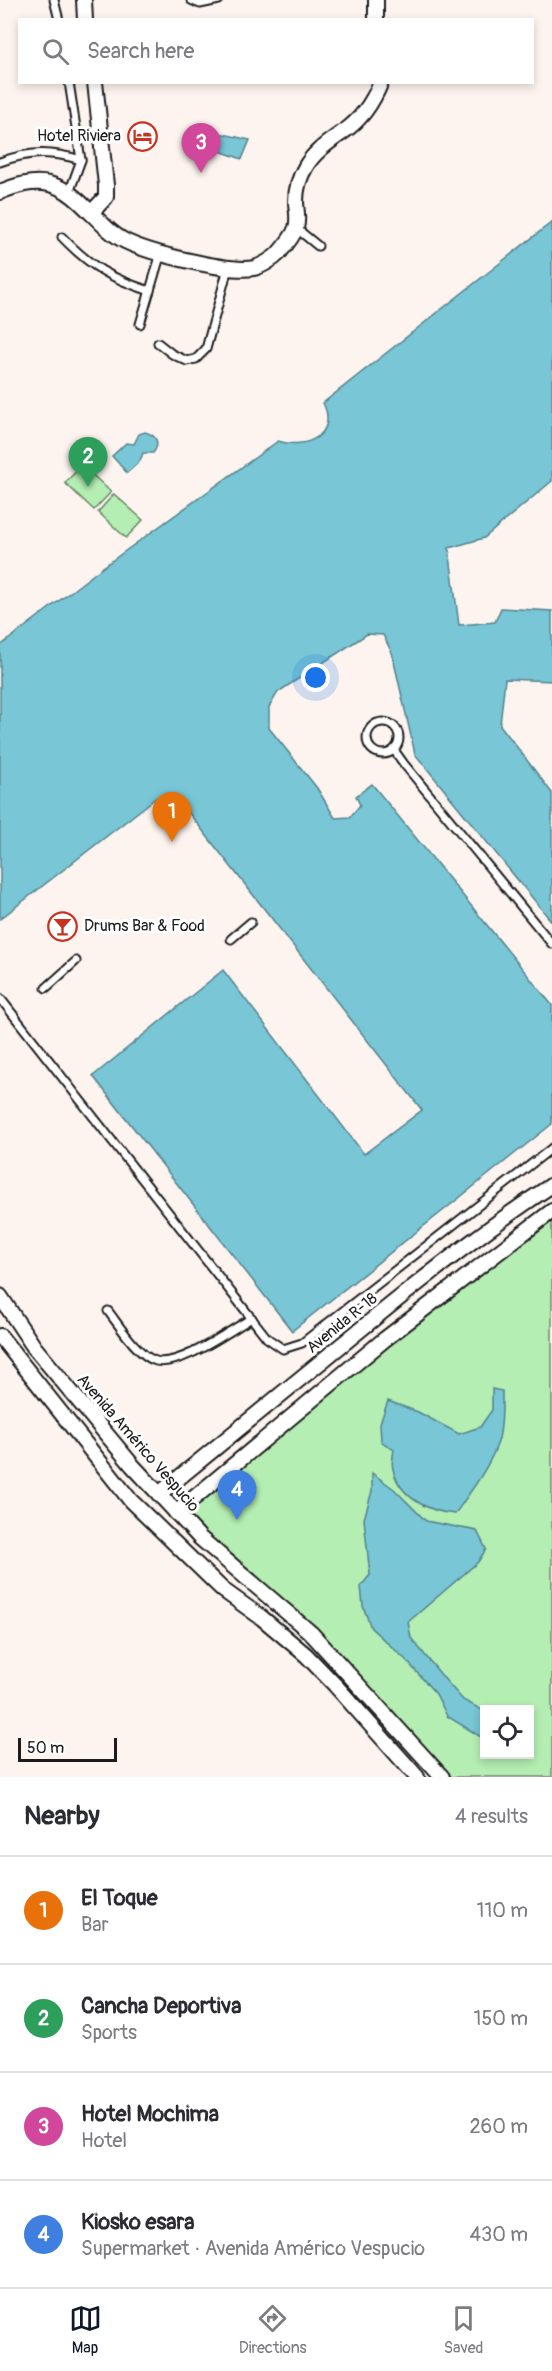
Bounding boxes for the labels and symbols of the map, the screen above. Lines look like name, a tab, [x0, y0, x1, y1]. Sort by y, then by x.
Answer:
hotel icon: Hotel Riviera	[126, 120, 158, 152]
pin: 3	[182, 124, 220, 173]
place label: Hotel Riviera	[37, 126, 121, 146]
pin: 2	[68, 438, 107, 487]
your location	[301, 663, 330, 692]
pin: 1	[152, 792, 192, 842]
bar icon: Drums Bar & Food	[47, 910, 79, 942]
place label: Drums Bar & Food	[84, 916, 205, 936]
street label: Avenida R-18	[303, 1288, 381, 1358]
street label: Avenida Américo Vespucio	[73, 1370, 204, 1516]
pin: 4	[218, 1470, 256, 1520]
scale bar	[18, 1735, 117, 1762]

